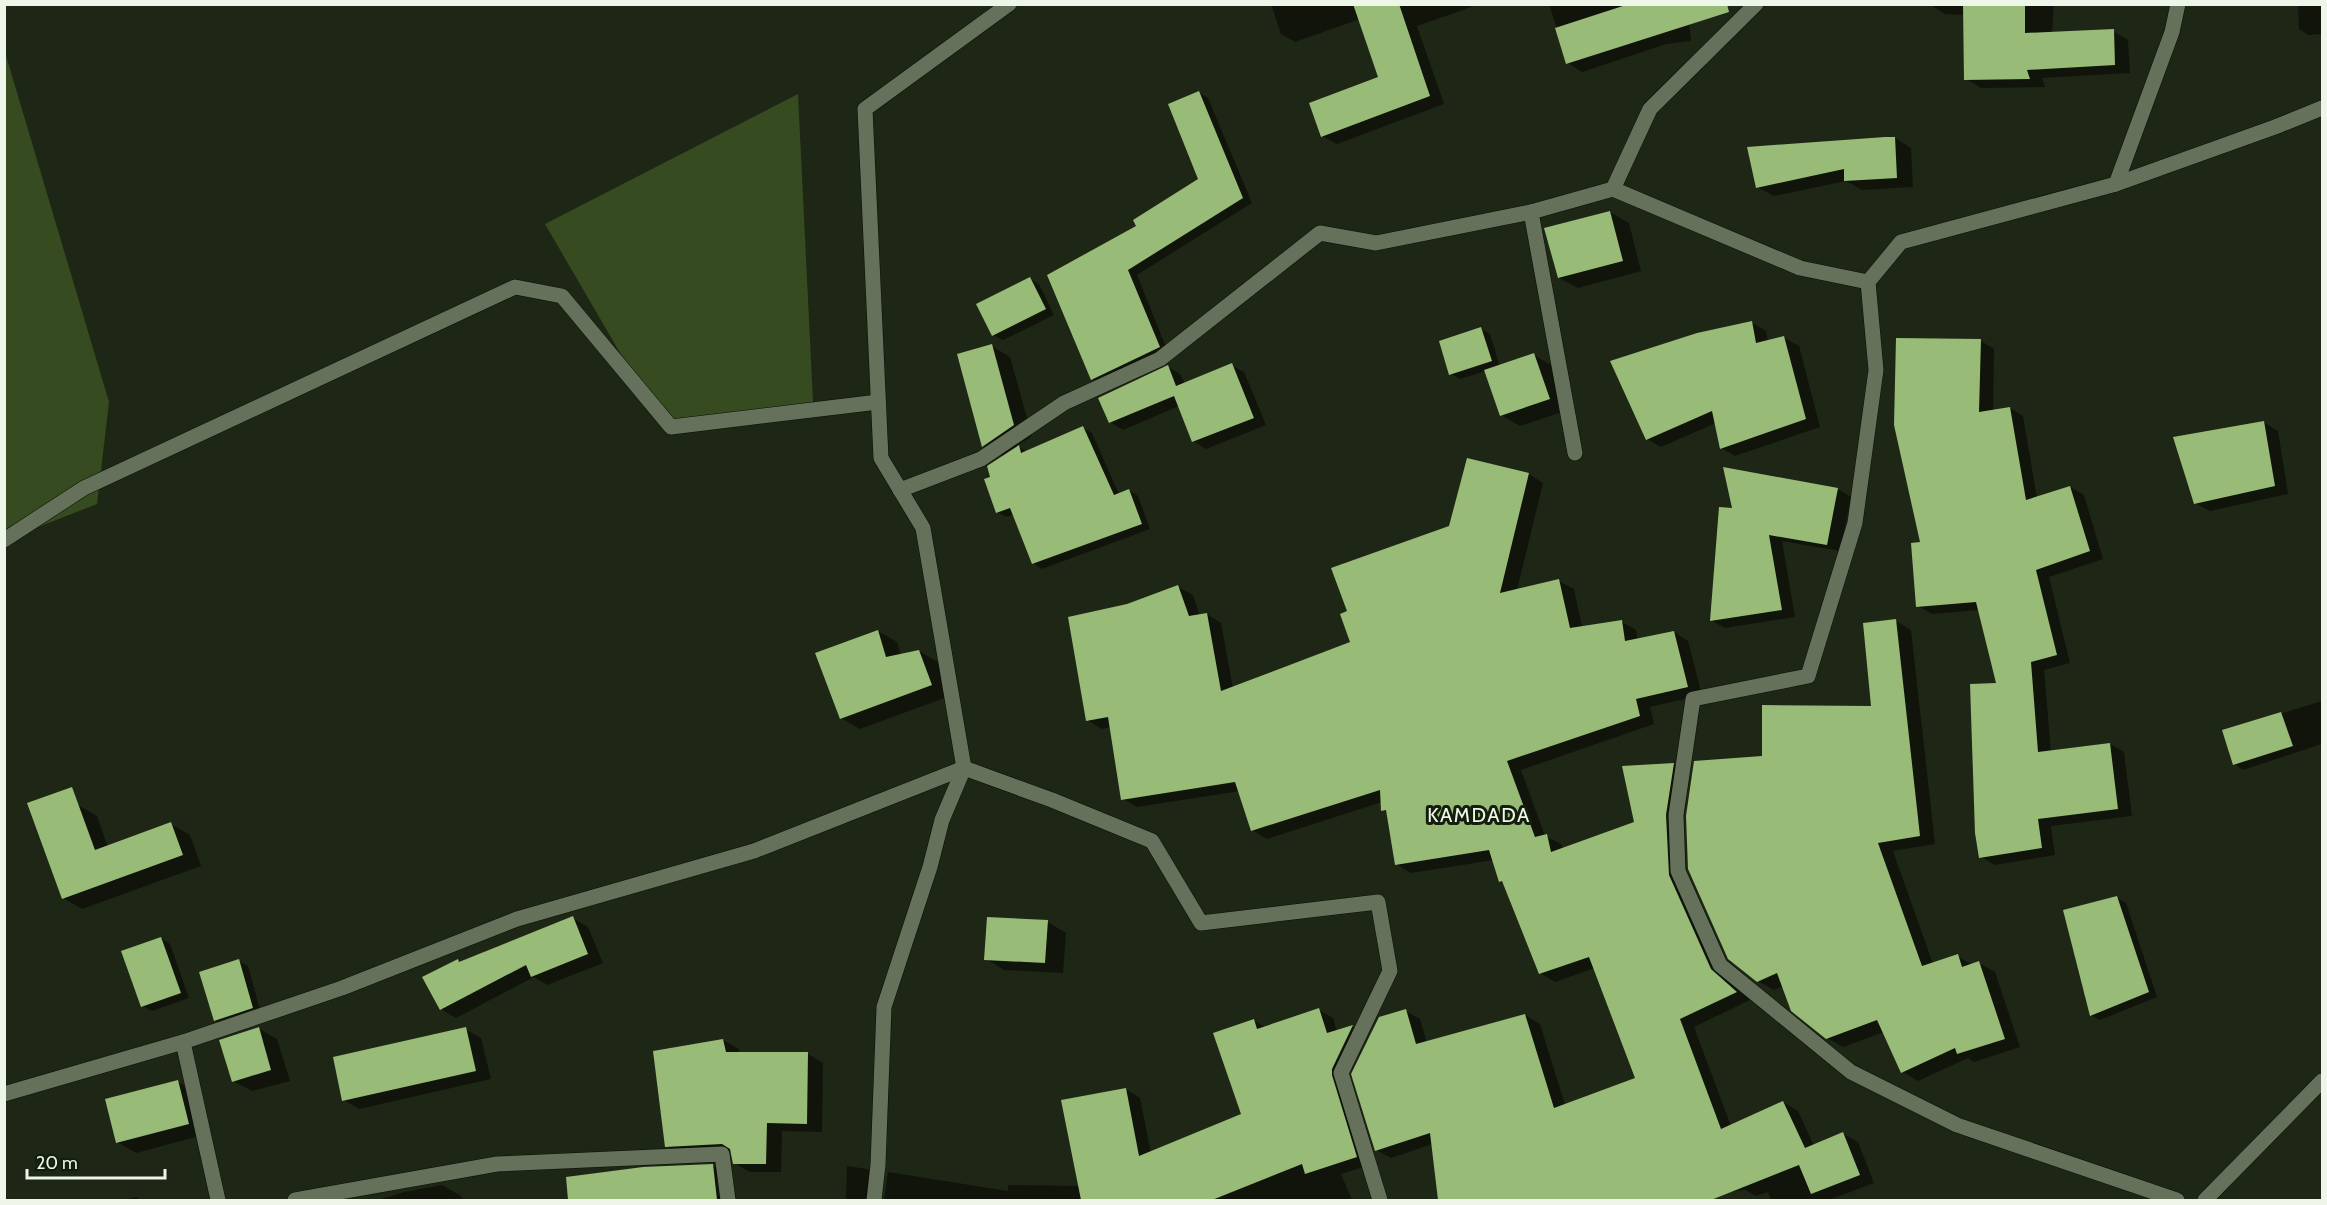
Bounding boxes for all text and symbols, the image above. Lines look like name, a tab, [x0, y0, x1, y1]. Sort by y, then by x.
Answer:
district label: KAMDADA	[1427, 803, 1531, 827]
scale bar	[27, 1142, 165, 1180]
text: 20 m	[36, 1152, 78, 1174]

